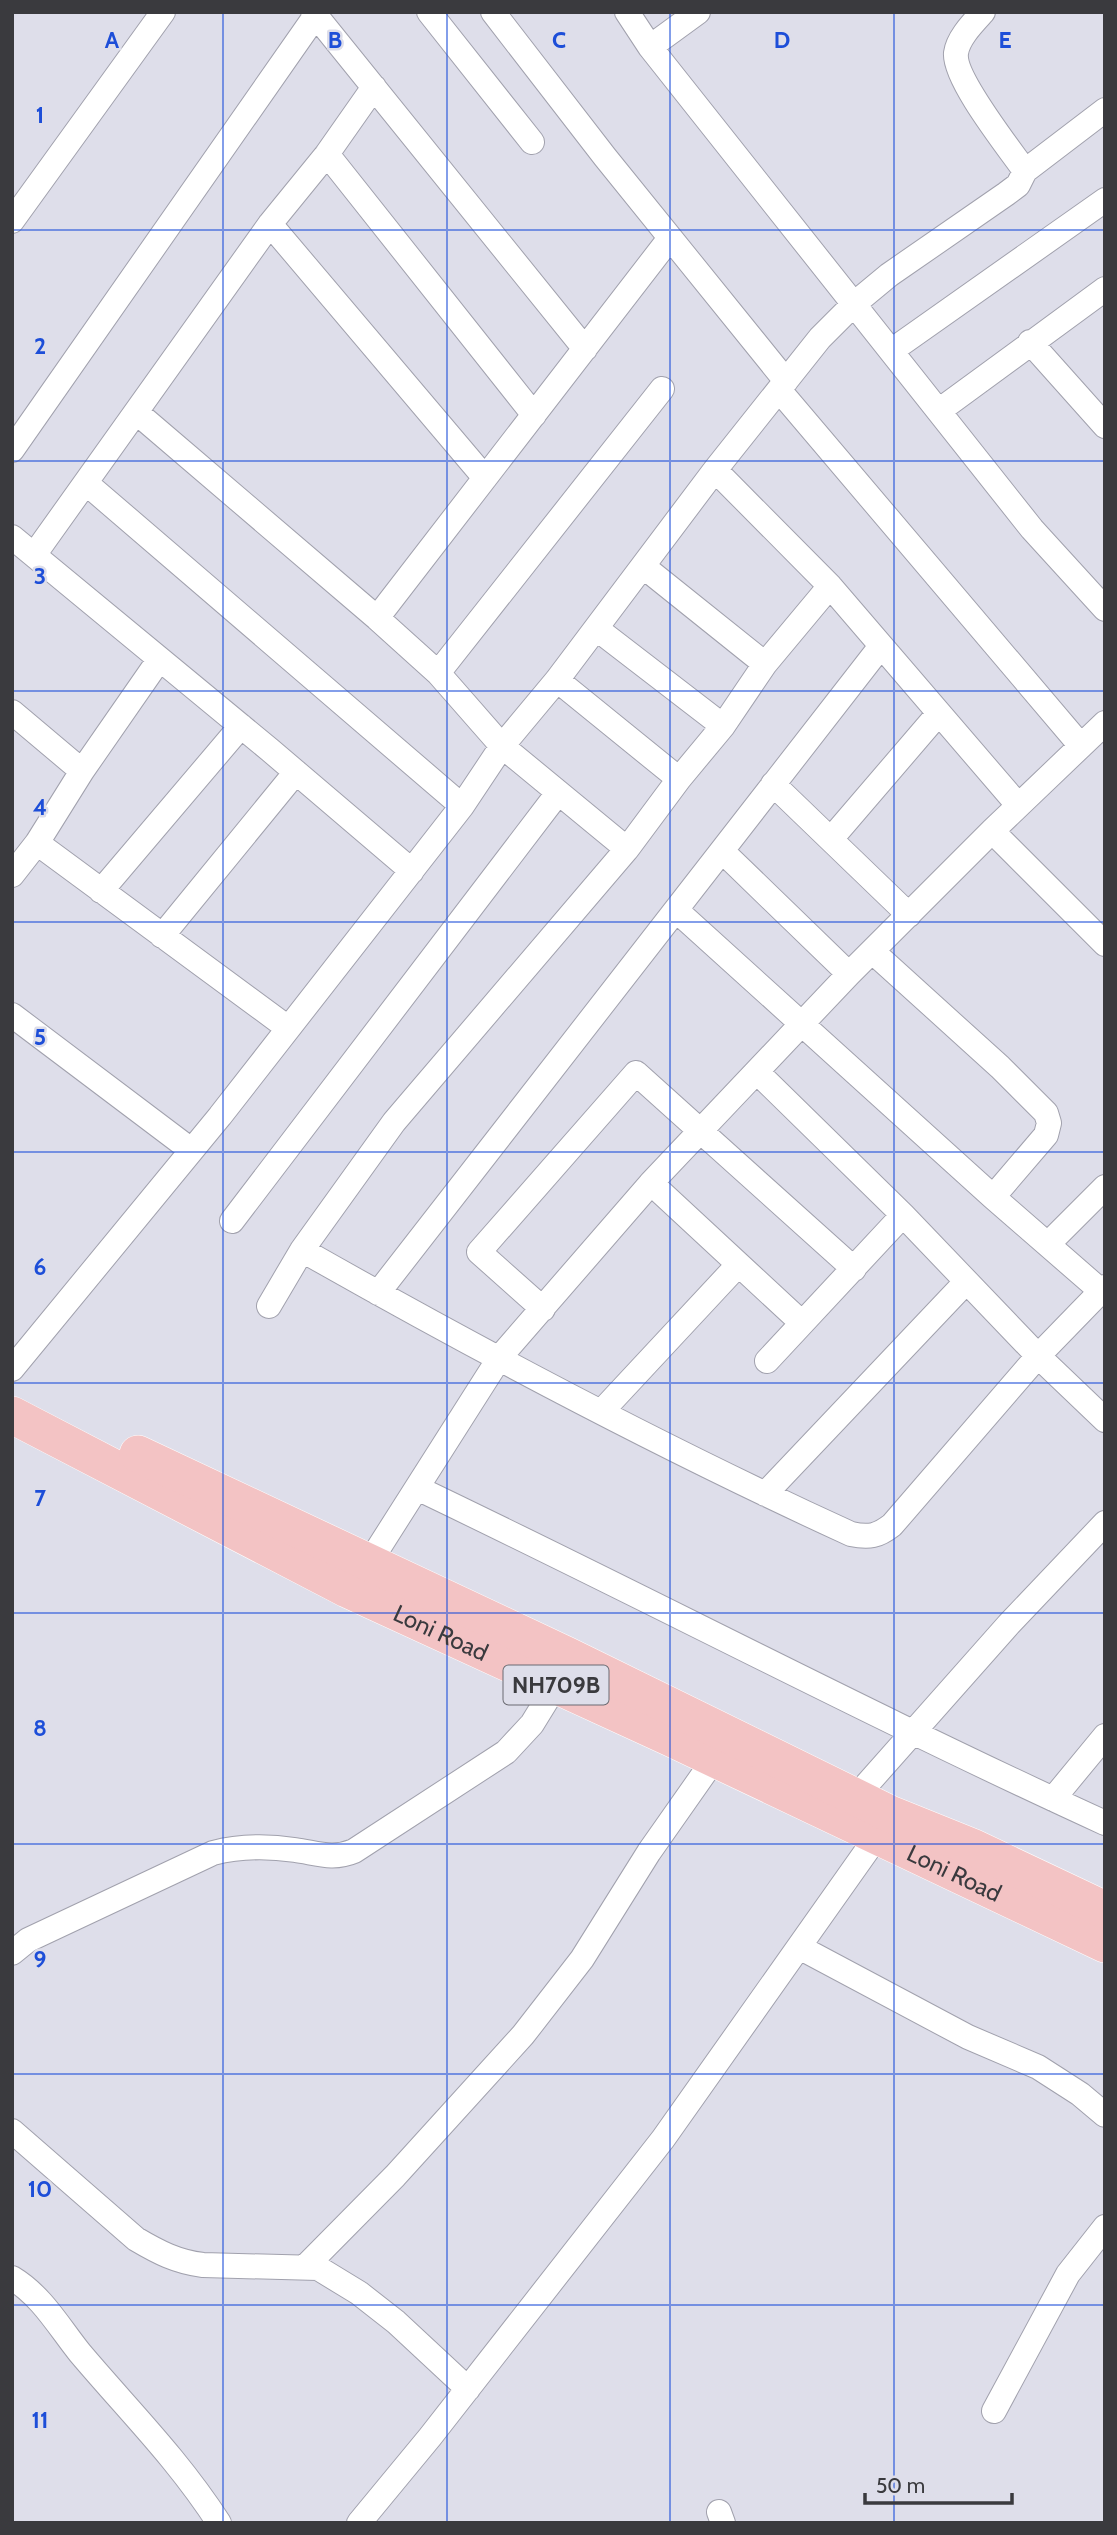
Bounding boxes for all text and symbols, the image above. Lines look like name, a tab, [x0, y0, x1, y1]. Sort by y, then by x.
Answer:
text: A	[105, 26, 120, 54]
text: B	[328, 26, 342, 54]
text: C	[552, 26, 566, 54]
text: D	[774, 26, 790, 54]
text: E	[998, 26, 1012, 54]
text: 1	[36, 101, 44, 129]
text: 2	[34, 332, 46, 360]
text: 3	[34, 562, 46, 590]
text: 4	[33, 793, 47, 821]
text: 5	[34, 1023, 46, 1051]
text: 6	[34, 1253, 46, 1281]
text: 7	[34, 1484, 46, 1512]
street label: Loni Road	[389, 1598, 493, 1667]
road number: NH709B	[504, 1666, 608, 1704]
text: 8	[33, 1714, 47, 1742]
street label: Loni Road	[903, 1838, 1006, 1907]
text: 9	[34, 1945, 46, 1973]
text: 10	[28, 2175, 52, 2203]
text: 11	[32, 2406, 48, 2434]
scale bar	[865, 2462, 1012, 2506]
text: 50 m	[876, 2473, 925, 2498]

